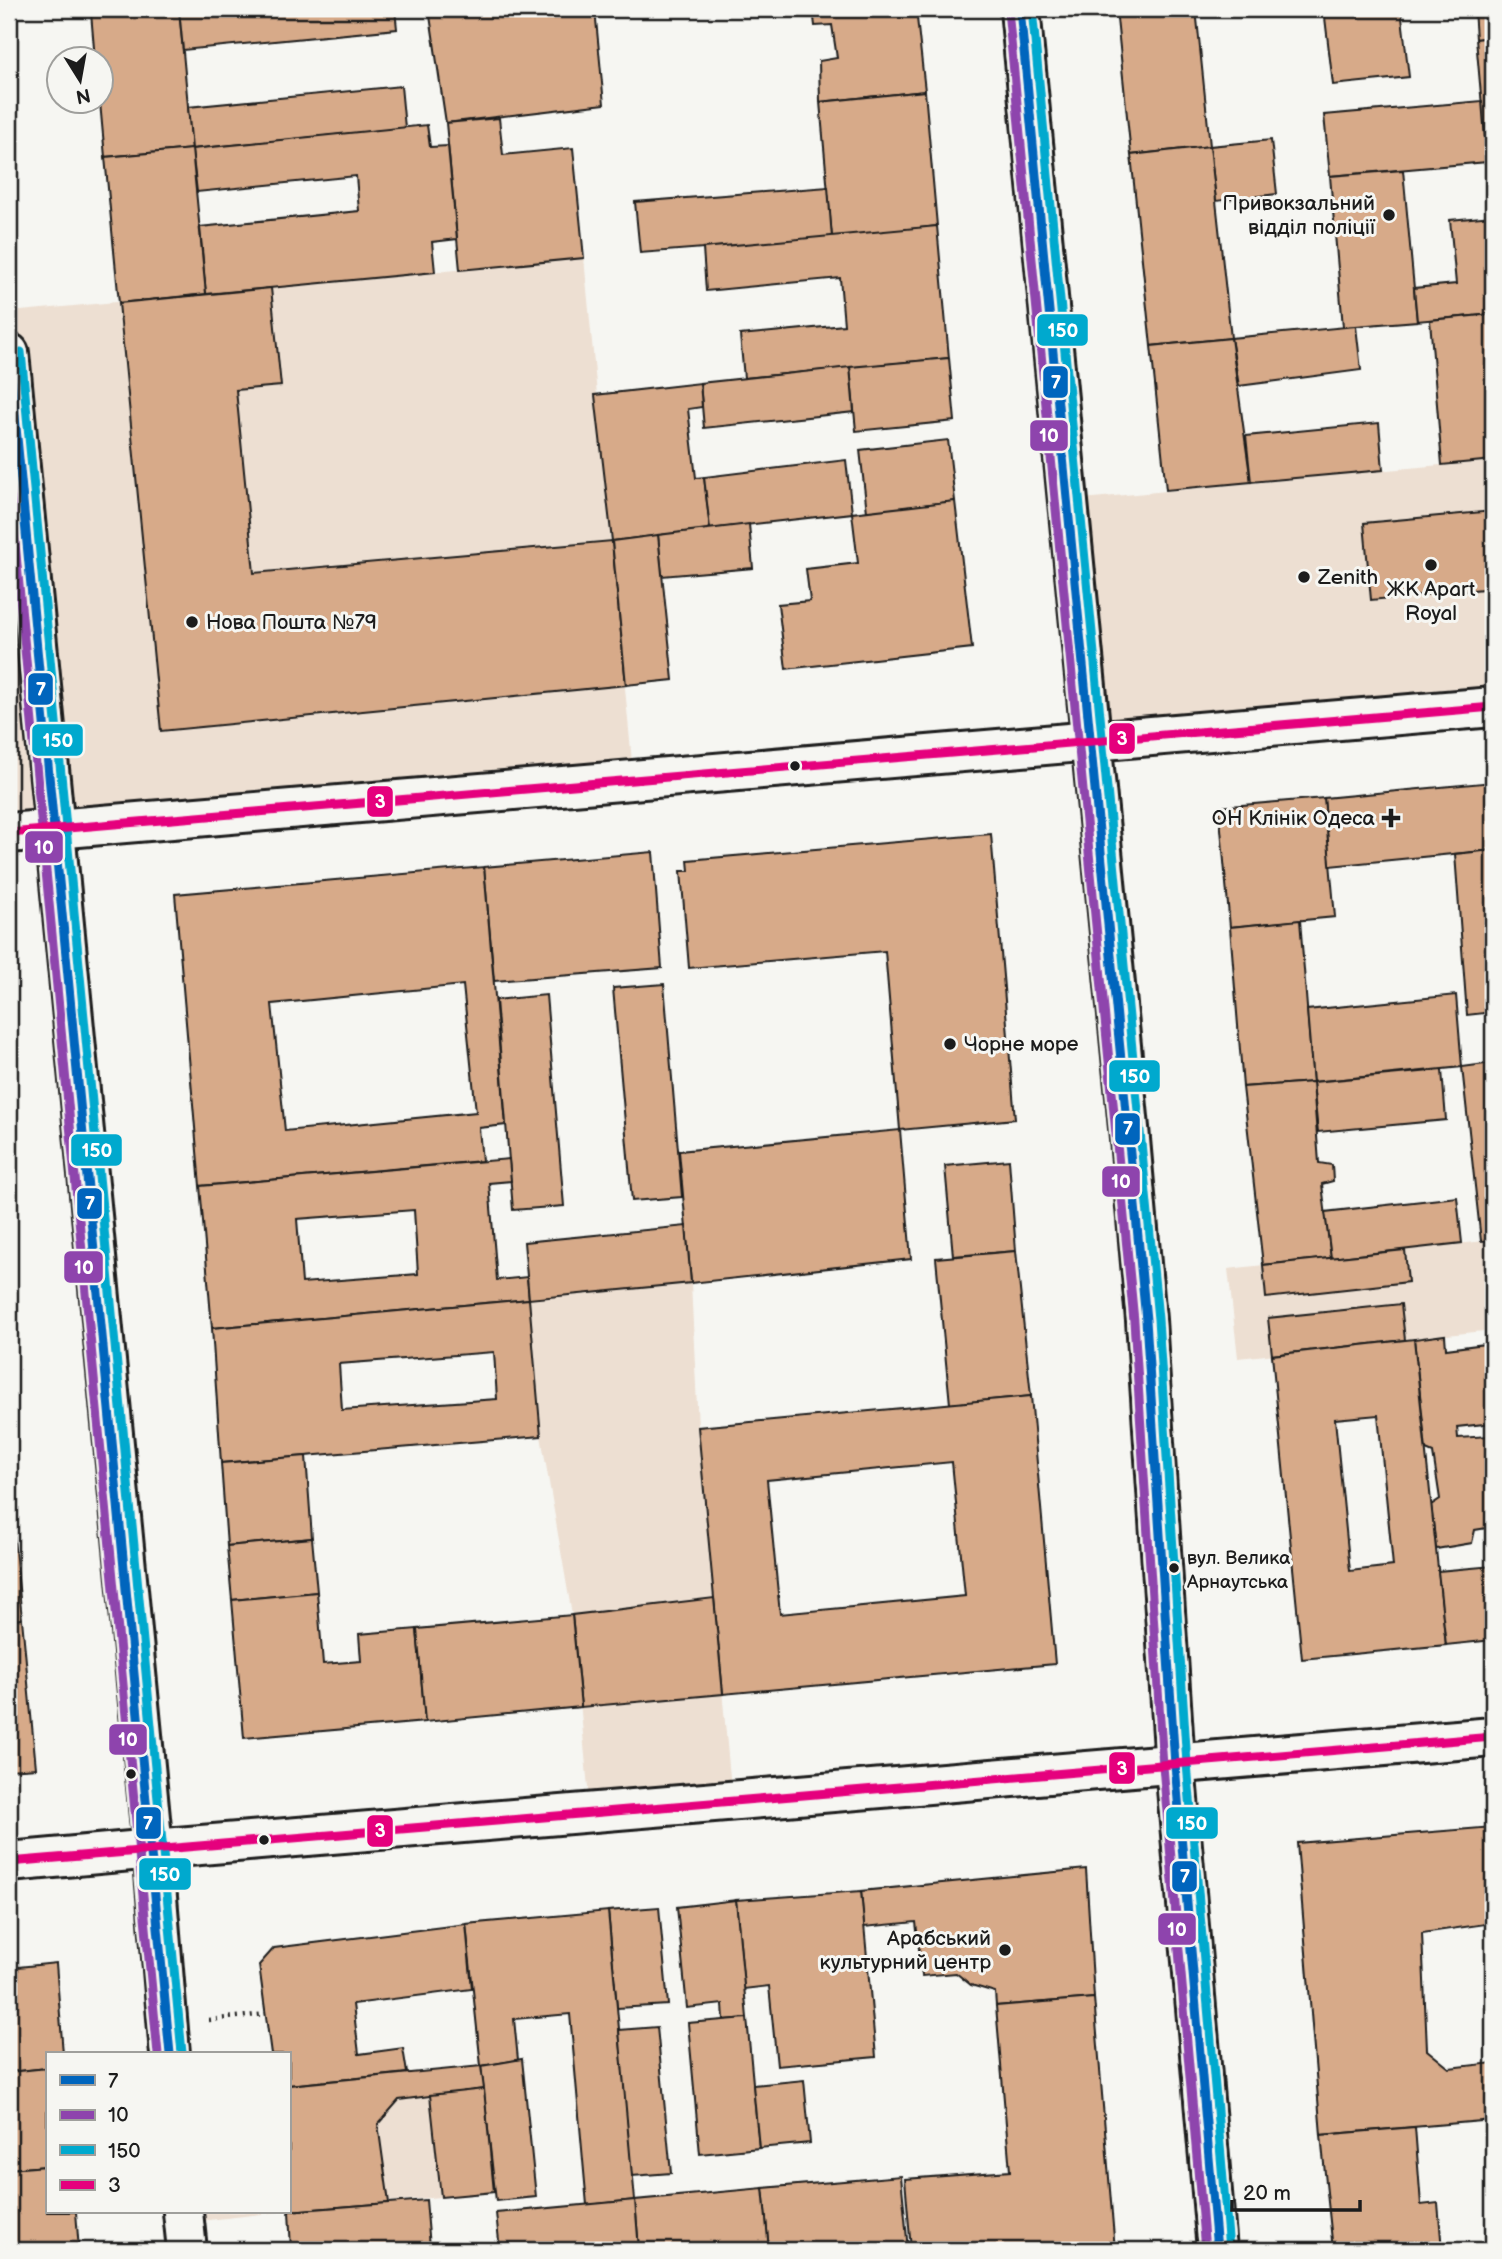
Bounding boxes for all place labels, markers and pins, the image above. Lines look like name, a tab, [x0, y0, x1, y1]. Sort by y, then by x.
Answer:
place label: Привокзальний відділ поліції	[1222, 191, 1376, 240]
marker: Привокзальний відділ поліції	[1381, 207, 1397, 223]
marker: ЖК Apart Royal	[1423, 557, 1439, 573]
place label: Zenith	[1317, 565, 1378, 590]
marker: Zenith	[1296, 569, 1312, 585]
place label: ЖК Apart Royal	[1387, 577, 1476, 626]
place label: Нова Пошта №79	[206, 610, 377, 635]
marker: Нова Пошта №79	[184, 614, 200, 630]
unlabelled marker	[788, 759, 802, 773]
place label: ОН Клінік Одеса	[1212, 806, 1376, 831]
marker: ОН Клінік Одеса	[1381, 808, 1401, 828]
place label: Чорне море	[964, 1032, 1079, 1057]
marker: Чорне море	[942, 1036, 958, 1052]
place label: вул. Велика Арнаутська	[1186, 1547, 1290, 1594]
marker: вул. Велика Арнаутська	[1167, 1561, 1181, 1575]
unlabelled marker	[124, 1767, 138, 1781]
unlabelled marker	[257, 1833, 271, 1847]
place label: Арабський культурний центр	[820, 1926, 991, 1975]
marker: Арабський культурний центр	[997, 1942, 1013, 1958]

